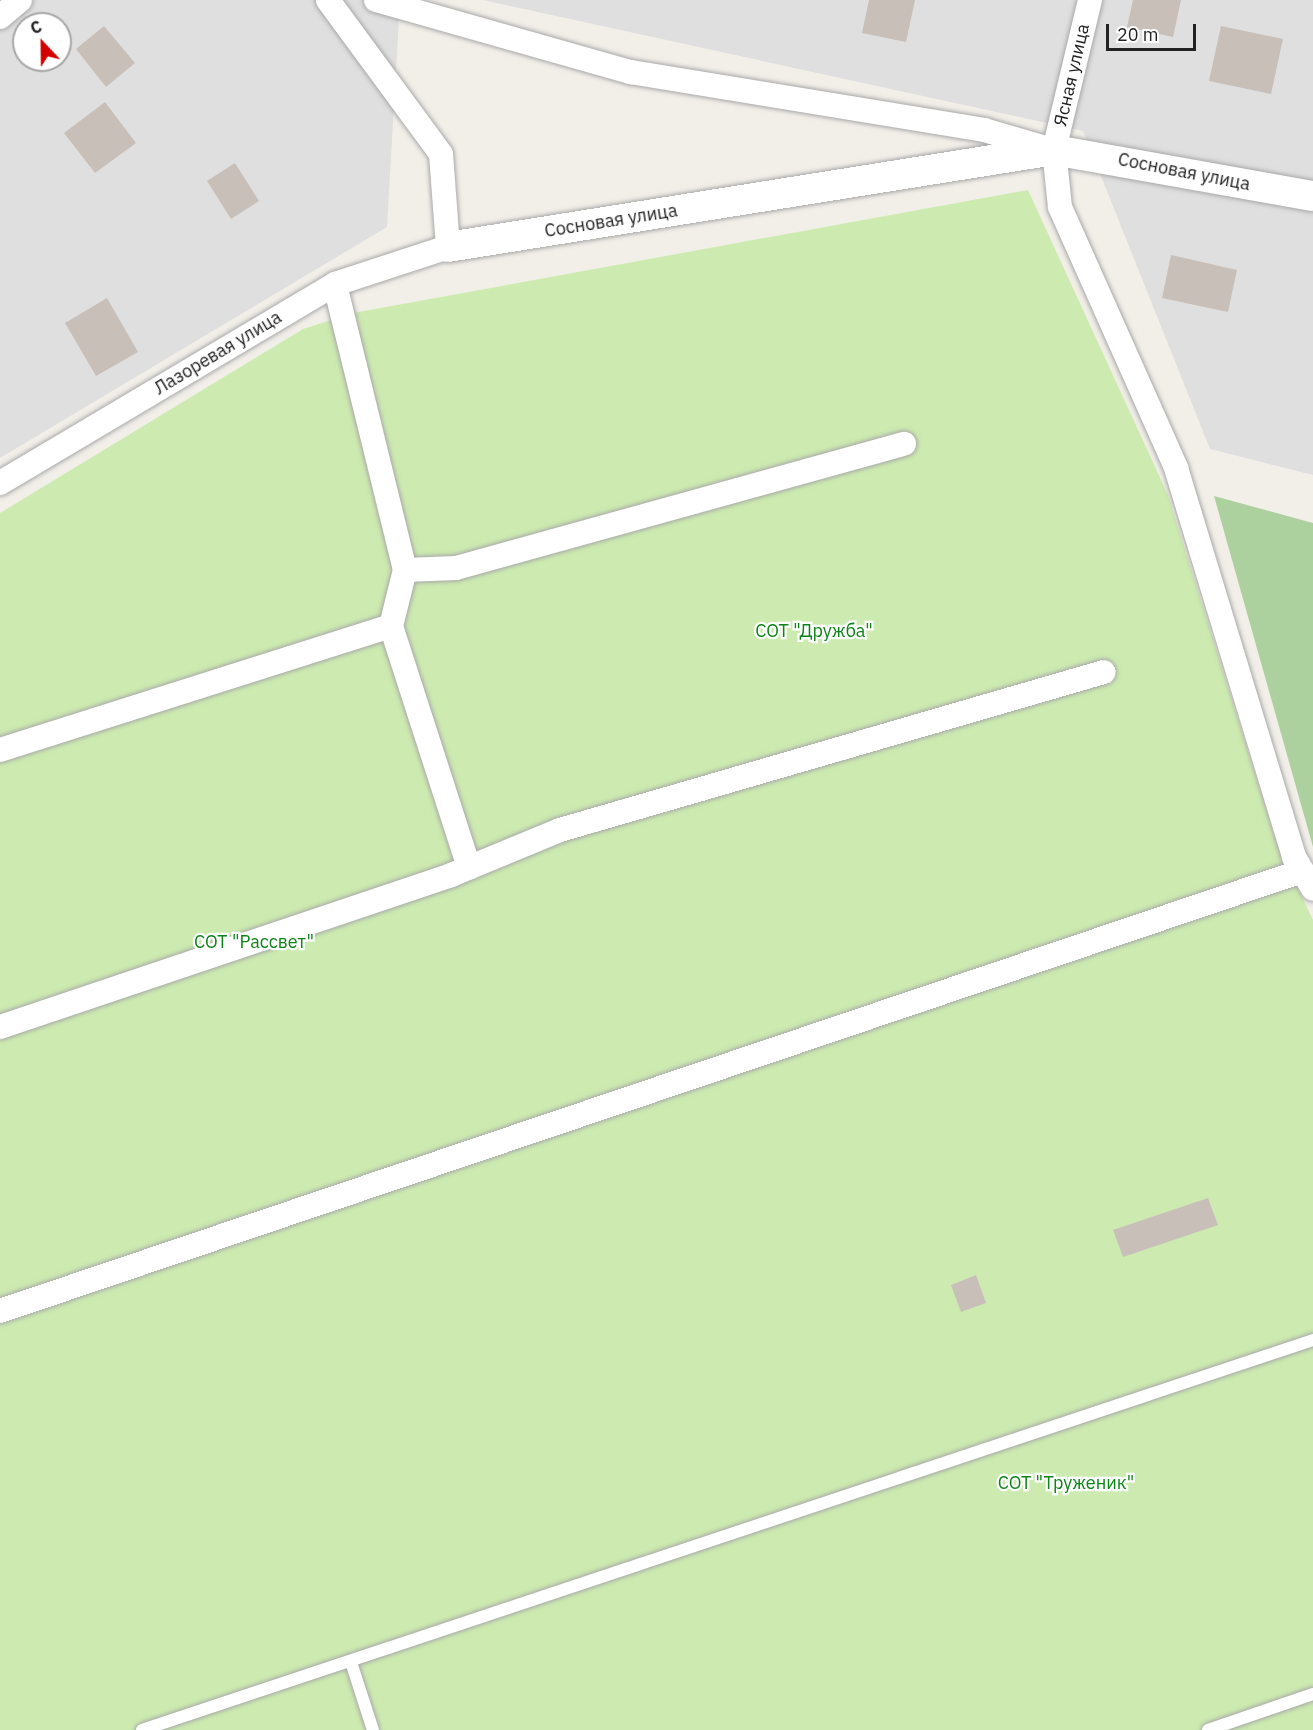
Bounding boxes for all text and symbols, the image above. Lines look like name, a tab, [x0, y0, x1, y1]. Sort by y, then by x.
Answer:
north arrow	[12, 12, 72, 72]
scale bar	[1109, 12, 1199, 50]
text: С	[27, 16, 45, 38]
street label: Ясная улица	[1050, 22, 1094, 128]
text: 20 m	[1117, 23, 1159, 46]
street label: Сосновая улица	[1116, 149, 1252, 195]
street label: Сосновая улица	[543, 200, 679, 242]
street label: Лазоревая улица	[150, 306, 286, 400]
park label: СОТ "Дружба"	[755, 620, 873, 642]
park label: СОТ "Рассвет"	[194, 931, 314, 953]
park label: СОТ "Труженик"	[998, 1472, 1134, 1494]

